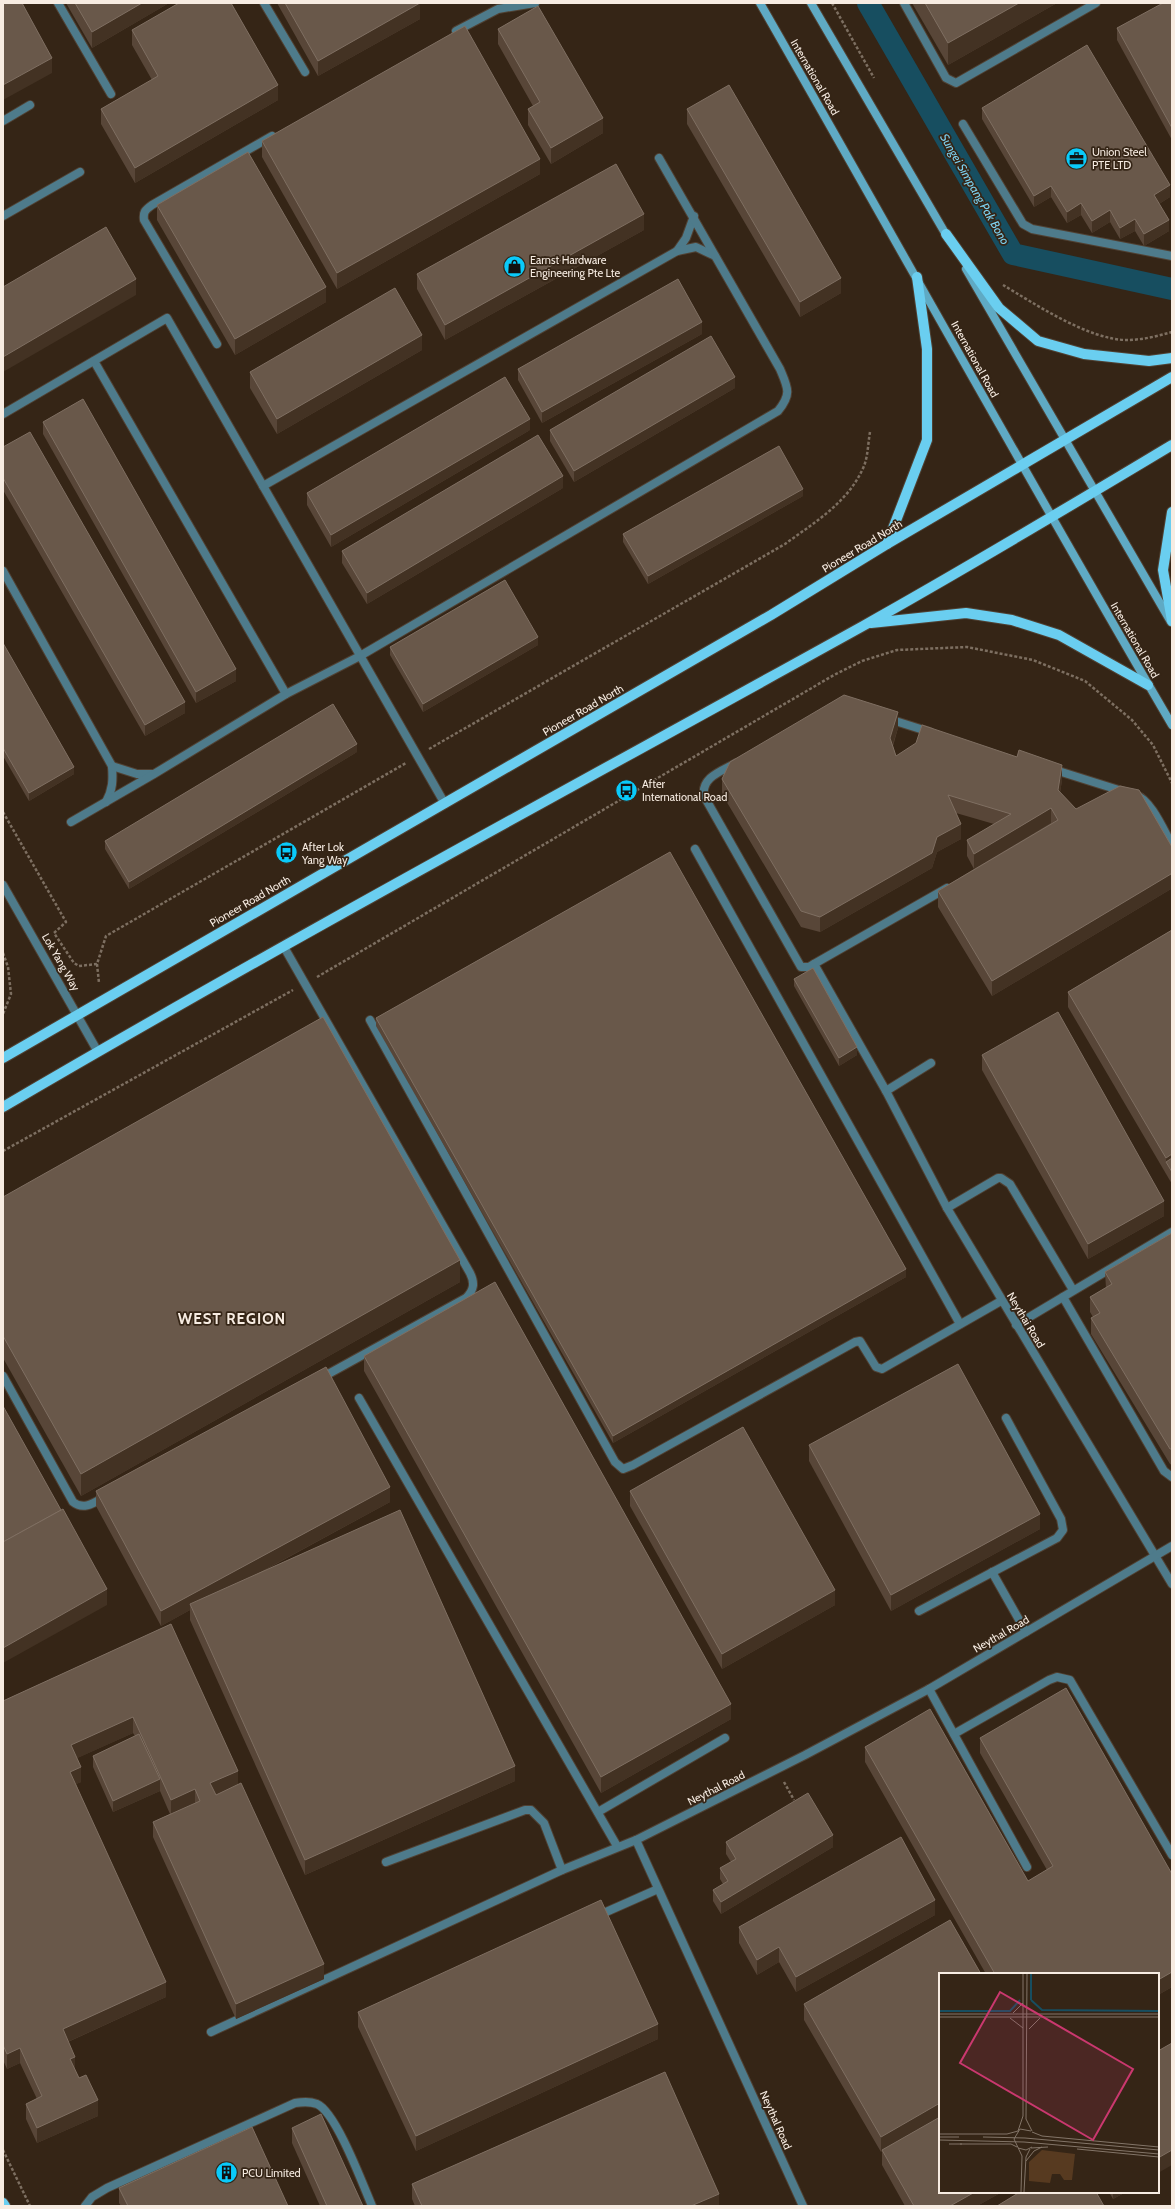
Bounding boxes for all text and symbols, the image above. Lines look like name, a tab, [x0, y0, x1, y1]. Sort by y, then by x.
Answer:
street label: International Road	[788, 37, 842, 117]
water label: Sungei Simpang Pak Bono	[937, 131, 1013, 247]
office icon: Union Steel PTE LTD	[1063, 145, 1089, 171]
place label: Union Steel PTE LTD	[1092, 145, 1147, 172]
shop icon: Earnst Hardware Engineering Pte Lte	[501, 253, 527, 279]
place label: Earnst Hardware Engineering Pte Lte	[530, 253, 620, 280]
street label: International Road	[948, 318, 1002, 400]
street label: Pioneer Road North	[819, 517, 905, 575]
street label: International Road	[1108, 600, 1162, 680]
street label: Pioneer Road North	[540, 681, 626, 739]
bus stop icon: After International Road	[614, 777, 640, 803]
place label: After International Road	[642, 777, 727, 804]
bus stop icon: After Lok Yang Way	[274, 840, 300, 866]
place label: After Lok Yang Way	[301, 840, 348, 867]
street label: Pioneer Road North	[207, 872, 293, 930]
street label: Lok Yang Way	[39, 931, 83, 994]
street label: Neythai Road	[1004, 1290, 1048, 1350]
district label: WEST REGION	[178, 1310, 286, 1328]
street label: Neythal Road	[970, 1612, 1032, 1656]
street label: Neythal Road	[685, 1768, 747, 1808]
inset map	[939, 1973, 1159, 2193]
street label: Neythal Road	[757, 2089, 795, 2151]
building icon: PCU Limited	[213, 2160, 239, 2186]
place label: PCU Limited	[242, 2166, 301, 2180]

